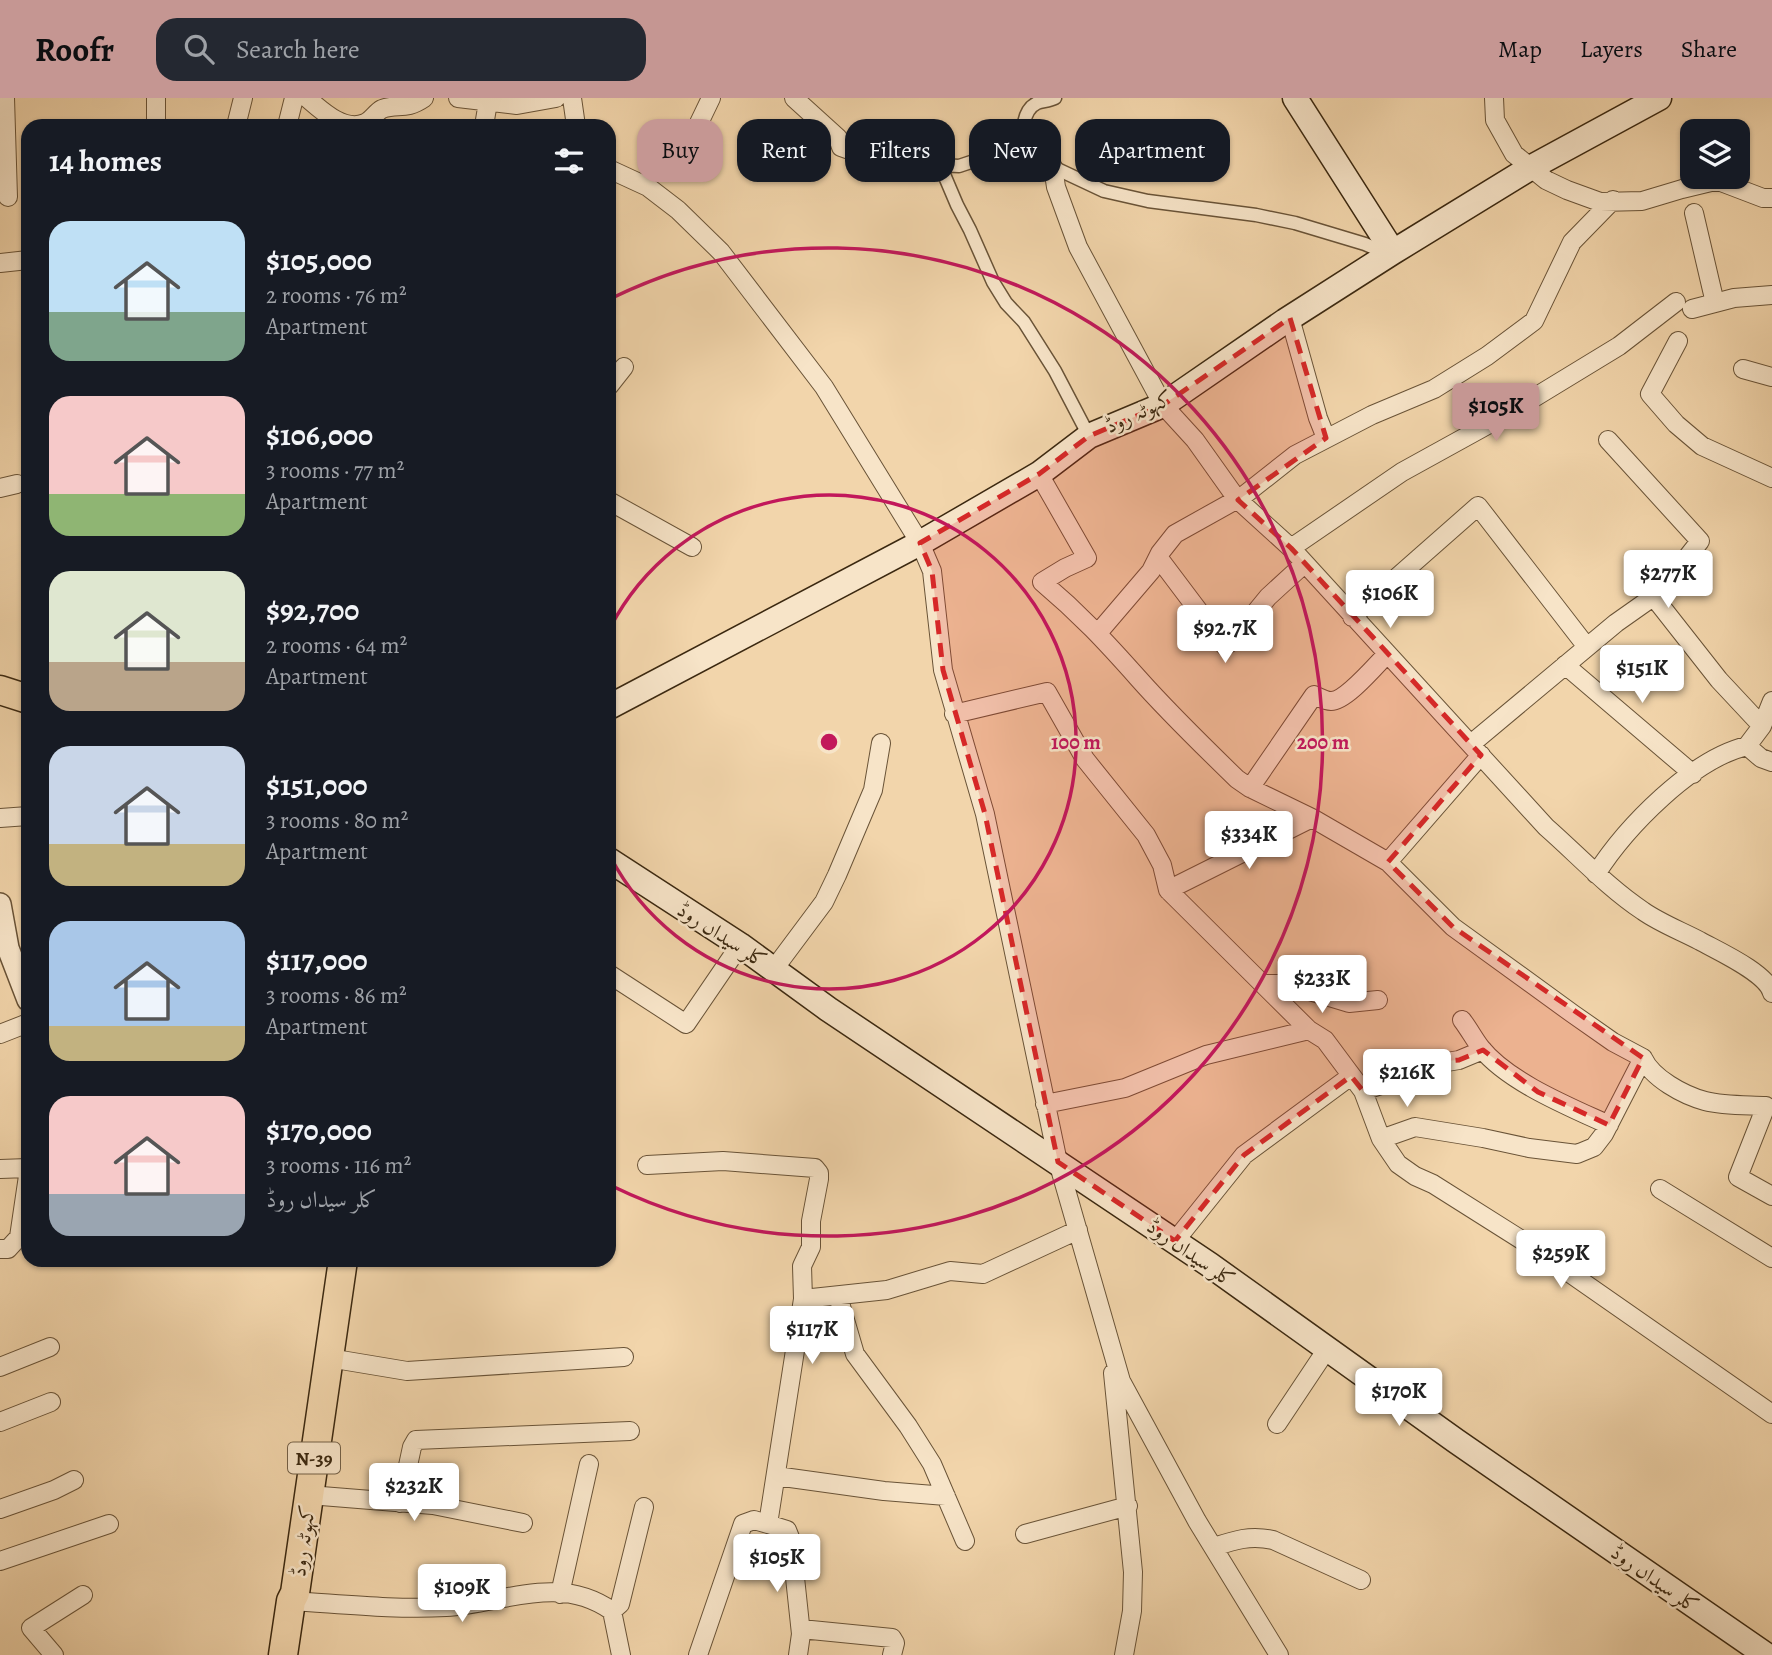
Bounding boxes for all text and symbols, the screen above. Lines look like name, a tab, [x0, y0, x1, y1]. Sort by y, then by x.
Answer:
search box	[156, 18, 646, 81]
text: Roofr	[35, 27, 114, 72]
icon: search	[180, 30, 218, 68]
text: Search here	[236, 32, 360, 67]
text: Map	[1498, 33, 1542, 65]
text: Layers	[1580, 33, 1643, 65]
text: Share	[1681, 33, 1737, 65]
chip: Buy	[637, 119, 723, 182]
chip: Rent	[737, 119, 831, 182]
chip: Filters	[845, 119, 955, 182]
chip: New	[969, 119, 1061, 182]
chip: Apartment	[1075, 119, 1230, 182]
map controls	[1680, 119, 1750, 189]
button: layers	[1680, 119, 1750, 189]
text: 14 homes	[49, 141, 162, 181]
icon: filters	[550, 142, 588, 180]
text: $105,000	[266, 240, 372, 280]
icon: home	[105, 249, 189, 333]
text: 2 rooms · 76 m²	[266, 280, 407, 311]
text: Apartment	[266, 311, 368, 342]
street label: کہوٹہ روڈ	[1100, 384, 1178, 440]
pin: $105K	[1447, 384, 1545, 443]
text: $105K	[1468, 390, 1524, 421]
text: $106,000	[266, 415, 373, 455]
icon: home	[105, 424, 189, 508]
text: 3 rooms · 77 m²	[266, 455, 404, 486]
text: Apartment	[266, 486, 368, 517]
pin: $277K	[1619, 550, 1717, 610]
text: $277K	[1640, 557, 1696, 588]
pin: $106K	[1341, 570, 1439, 630]
text: $106K	[1362, 577, 1418, 608]
text: $92,700	[266, 590, 359, 630]
icon: home	[105, 599, 189, 683]
pin: $92.7K	[1168, 606, 1282, 665]
text: $92.7K	[1193, 612, 1257, 643]
text: 2 rooms · 64 m²	[266, 630, 407, 661]
pin: $151K	[1593, 646, 1691, 705]
text: $151K	[1616, 652, 1668, 683]
text: Apartment	[266, 661, 368, 692]
text: 100 m	[1051, 728, 1101, 756]
text: 200 m	[1297, 728, 1350, 756]
centre of rings	[817, 730, 841, 754]
text: $151,000	[266, 765, 368, 805]
icon: home	[105, 774, 189, 858]
text: 3 rooms · 80 m²	[266, 805, 408, 836]
pin: $334K	[1200, 812, 1298, 871]
text: $334K	[1221, 818, 1277, 849]
text: Apartment	[266, 836, 368, 867]
street label: کلر سیداں روڈ	[672, 896, 772, 974]
text: $117,000	[266, 940, 368, 980]
icon: home	[105, 949, 189, 1033]
pin: $233K	[1273, 956, 1371, 1015]
text: $233K	[1294, 962, 1350, 993]
text: 3 rooms · 86 m²	[266, 980, 407, 1011]
text: Apartment	[266, 1011, 368, 1042]
pin: $216K	[1358, 1049, 1456, 1109]
text: $216K	[1379, 1056, 1435, 1087]
text: $170,000	[266, 1110, 372, 1150]
icon: home	[105, 1124, 189, 1208]
text: 3 rooms · 116 m²	[266, 1150, 411, 1181]
text: کلر سیداں روڈ	[266, 1184, 377, 1215]
street label: کلر سیداں روڈ	[1141, 1212, 1241, 1294]
pin: $259K	[1512, 1230, 1610, 1290]
text: $259K	[1532, 1237, 1590, 1268]
pin: $117K	[763, 1306, 861, 1366]
text: $117K	[786, 1313, 838, 1344]
pin: $170K	[1350, 1368, 1448, 1428]
text: $170K	[1371, 1375, 1427, 1406]
road number: N-39	[288, 1442, 340, 1474]
pin: $232K	[365, 1464, 463, 1523]
text: $232K	[385, 1470, 443, 1501]
street label: کہوٹہ روڈ	[284, 1503, 322, 1579]
pin: $105K	[728, 1534, 826, 1594]
street label: کلر سیداں روڈ	[1605, 1538, 1705, 1620]
text: $105K	[749, 1541, 805, 1572]
pin: $109K	[413, 1564, 511, 1624]
text: $109K	[434, 1571, 490, 1602]

